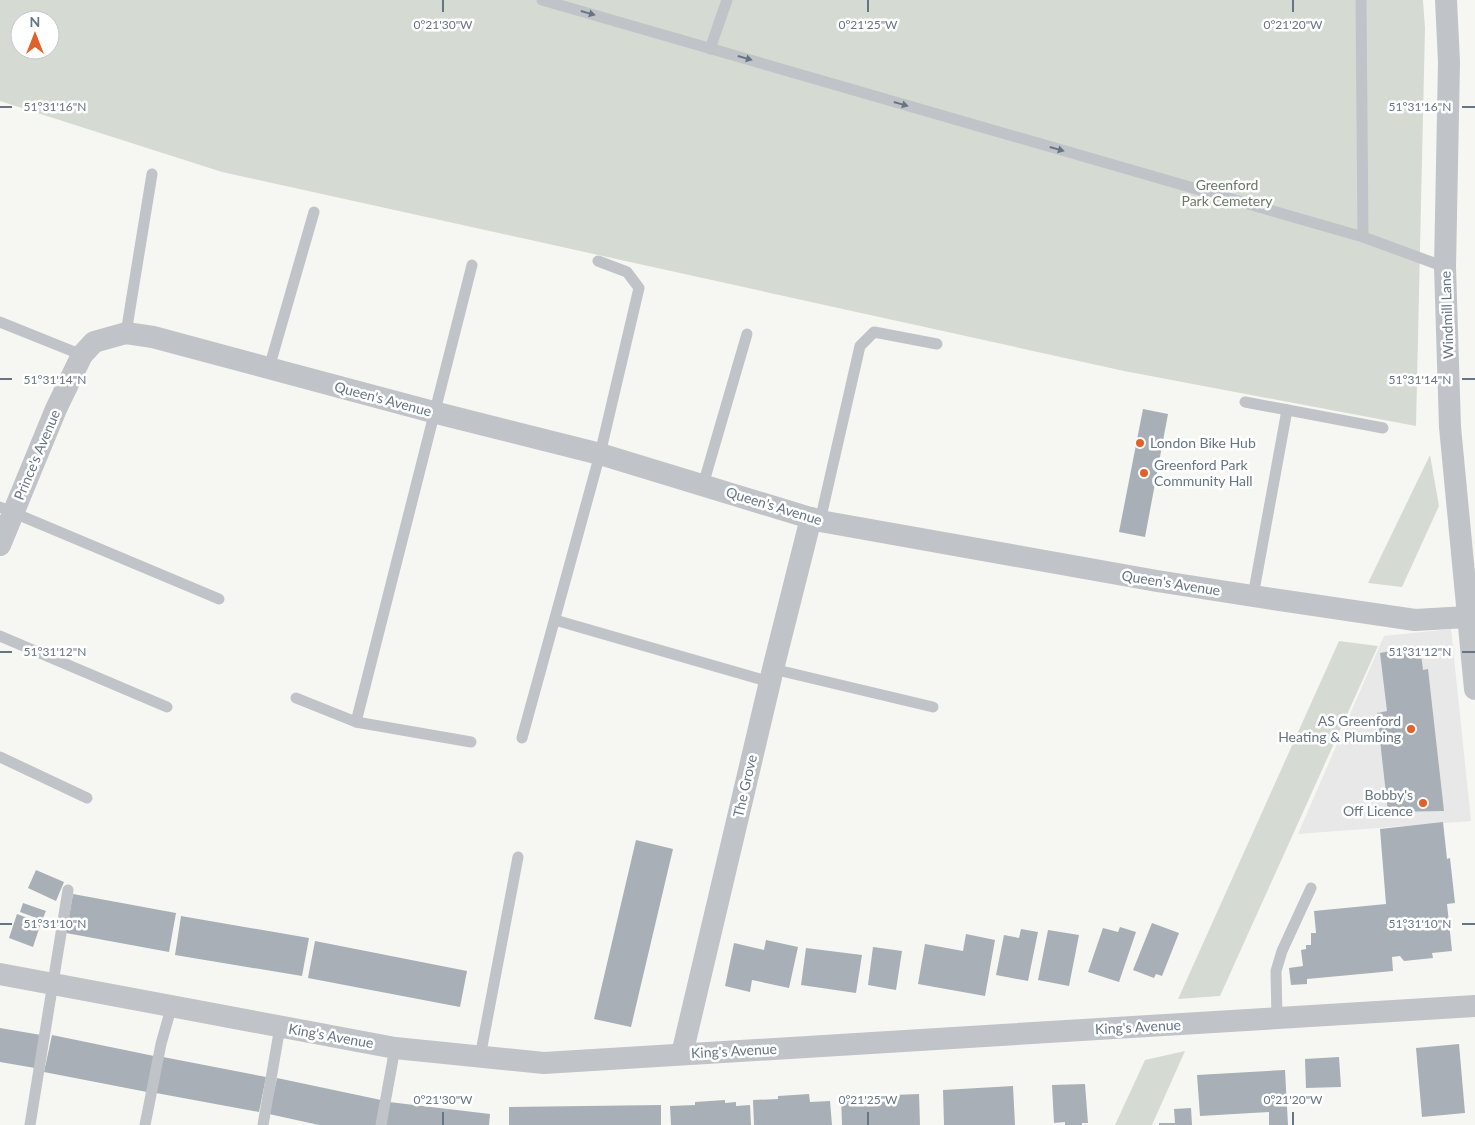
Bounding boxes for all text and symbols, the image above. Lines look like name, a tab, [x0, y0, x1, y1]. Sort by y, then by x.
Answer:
north arrow	[10, 10, 60, 60]
one-way arrow	[581, 10, 596, 18]
text: N	[30, 13, 40, 30]
text: 0°21'30"W	[413, 17, 473, 32]
text: 0°21'25"W	[838, 17, 898, 32]
text: 0°21'20"W	[1263, 17, 1323, 32]
one-way arrow	[737, 55, 752, 63]
text: 51°31'16"N	[24, 99, 86, 114]
text: 51°31'16"N	[1389, 99, 1451, 114]
one-way arrow	[893, 100, 908, 108]
one-way arrow	[1049, 145, 1064, 153]
park label: Greenford Park Cemetery	[1181, 176, 1273, 209]
street label: Windmill Lane	[1436, 271, 1457, 359]
text: 51°31'14"N	[24, 372, 86, 387]
text: 51°31'14"N	[1389, 372, 1451, 387]
street label: Queen's Avenue	[333, 377, 433, 420]
street label: Prince's Avenue	[10, 407, 63, 503]
place label: London Bike Hub	[1150, 434, 1256, 451]
marker: London Bike Hub	[1134, 437, 1146, 449]
place label: Greenford Park Community Hall	[1154, 456, 1253, 489]
marker: Greenford Park Community Hall	[1138, 467, 1150, 479]
street label: Queen's Avenue	[724, 483, 824, 528]
street label: Queen's Avenue	[1121, 566, 1222, 599]
text: 51°31'12"N	[24, 644, 86, 659]
text: 51°31'12"N	[1389, 644, 1451, 659]
place label: AS Greenford Heating & Plumbing	[1278, 712, 1401, 745]
marker: AS Greenford Heating & Plumbing	[1405, 723, 1417, 735]
street label: The Grove	[729, 753, 760, 819]
place label: Bobby's Off Licence	[1343, 786, 1413, 819]
marker: Bobby's Off Licence	[1417, 797, 1429, 809]
text: 51°31'10"N	[24, 916, 86, 931]
text: 51°31'10"N	[1389, 916, 1451, 931]
street label: King's Avenue	[1095, 1016, 1181, 1037]
street label: King's Avenue	[287, 1020, 375, 1051]
street label: King's Avenue	[691, 1040, 777, 1061]
text: 0°21'30"W	[413, 1092, 473, 1107]
text: 0°21'25"W	[838, 1092, 898, 1107]
text: 0°21'20"W	[1263, 1092, 1323, 1107]

